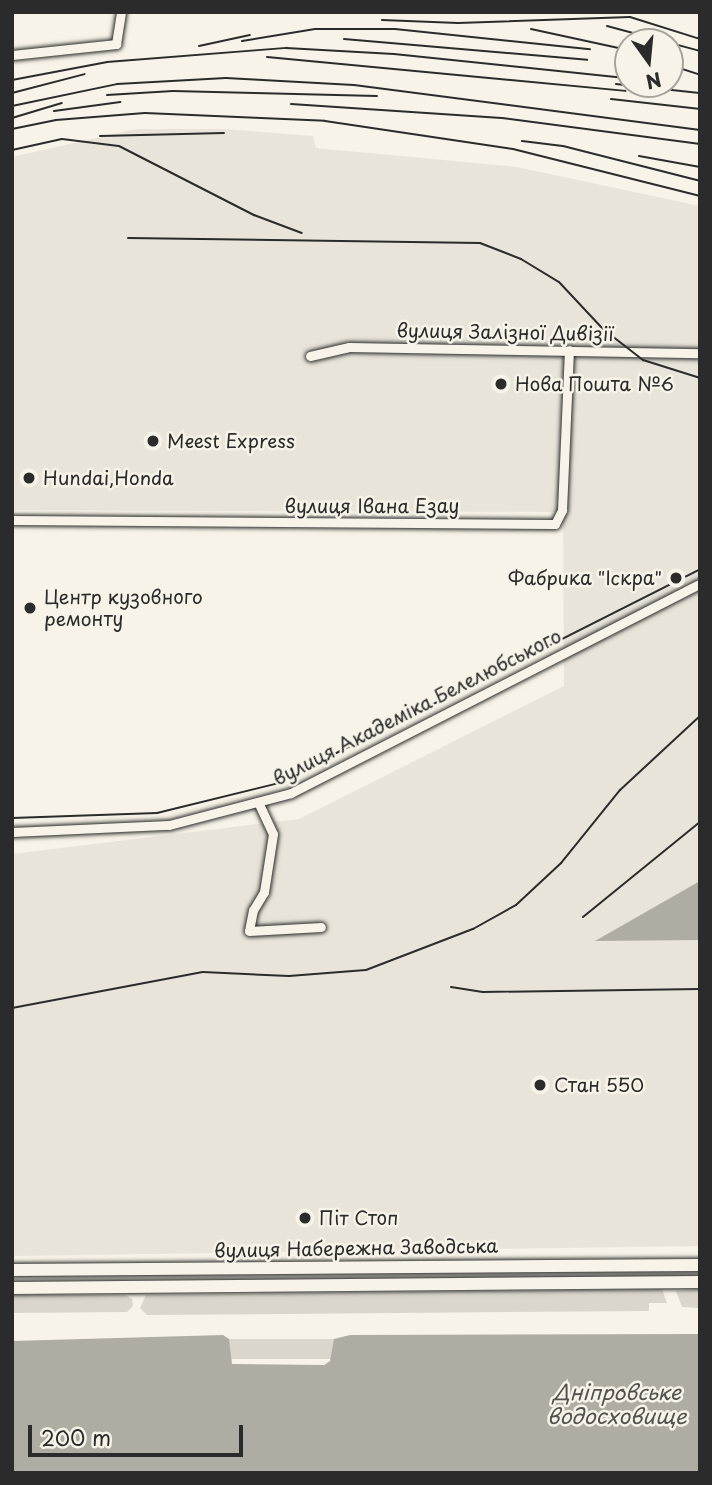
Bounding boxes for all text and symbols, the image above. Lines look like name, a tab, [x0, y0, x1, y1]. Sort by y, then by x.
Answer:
north arrow	[614, 28, 684, 98]
text: N	[643, 66, 665, 97]
street label: вулиця Залізної Дивізії	[396, 319, 614, 345]
place label: Нова Пошта №6	[515, 373, 676, 395]
marker: Нова Пошта №6	[493, 376, 509, 392]
place label: Meest Express	[167, 430, 296, 452]
marker: Meest Express	[145, 433, 161, 449]
place label: Hundai,Honda	[43, 467, 174, 489]
marker: Hundai,Honda	[21, 470, 37, 486]
street label: вулиця Івана Езау	[284, 495, 460, 517]
place label: Фабрика "Іскра"	[507, 567, 662, 589]
marker: Фабрика "Іскра"	[668, 570, 684, 586]
place label: Центр кузовного ремонту	[44, 586, 203, 630]
marker: Центр кузовного ремонту	[22, 600, 38, 616]
street label: вулиця Академіка Белелюбського	[268, 624, 566, 790]
place label: Стан 550	[554, 1074, 644, 1096]
marker: Стан 550	[532, 1077, 548, 1093]
place label: Піт Стоп	[319, 1207, 399, 1229]
marker: Піт Стоп	[297, 1210, 313, 1226]
street label: вулиця Набережна Заводська	[214, 1234, 498, 1262]
water label: Дніпровське водосховище	[547, 1378, 687, 1428]
scale bar	[32, 1412, 247, 1456]
text: 200 m	[41, 1421, 111, 1453]

